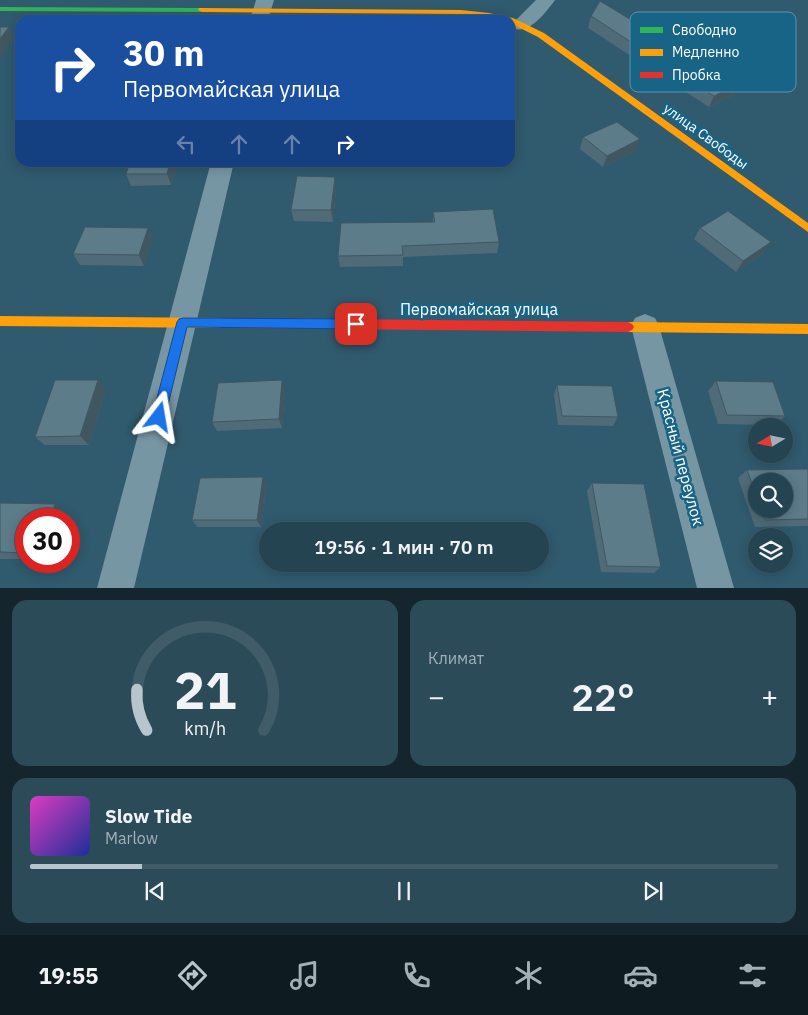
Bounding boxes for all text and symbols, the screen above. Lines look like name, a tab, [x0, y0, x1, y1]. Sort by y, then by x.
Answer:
legend	[630, 12, 796, 92]
text: Свободно	[672, 21, 737, 39]
text: 30 m	[123, 30, 205, 76]
icon: right	[40, 35, 105, 100]
text: Медленно	[672, 43, 740, 61]
text: Пробка	[672, 66, 721, 84]
text: Первомайская улица	[123, 74, 340, 103]
street label: улица Свободы	[660, 99, 752, 173]
icon: left	[172, 130, 200, 158]
icon: ahead	[225, 130, 253, 158]
icon: ahead	[278, 130, 306, 158]
icon: right	[331, 130, 359, 158]
street label: Первомайская улица	[400, 299, 558, 319]
pin	[335, 303, 377, 345]
icon: arrive	[342, 310, 370, 338]
street label: Красный переулок	[653, 386, 709, 528]
position arrow	[132, 390, 184, 442]
north arrow	[748, 418, 792, 462]
map controls	[748, 418, 793, 573]
button: search	[748, 473, 793, 518]
speed limit sign: 30	[15, 508, 80, 573]
button: layers	[748, 528, 793, 573]
text: 19:56 · 1 мин · 70 m	[314, 535, 494, 559]
text: Климат	[428, 648, 484, 668]
text: 21	[174, 656, 236, 723]
text: 22°	[571, 672, 635, 721]
text: −	[428, 678, 445, 715]
text: +	[761, 678, 778, 715]
text: km/h	[184, 717, 226, 740]
text: Slow Tide	[105, 804, 192, 828]
text: Marlow	[105, 828, 158, 848]
icon: previous	[141, 877, 169, 905]
icon: pause	[390, 877, 418, 905]
icon: next	[639, 877, 667, 905]
icon: directions	[175, 958, 210, 993]
icon: music	[287, 958, 322, 993]
icon: phone	[399, 958, 434, 993]
icon: climate	[511, 958, 546, 993]
icon: car	[623, 958, 658, 993]
icon: filters	[735, 958, 770, 993]
text: 19:55	[38, 961, 98, 990]

